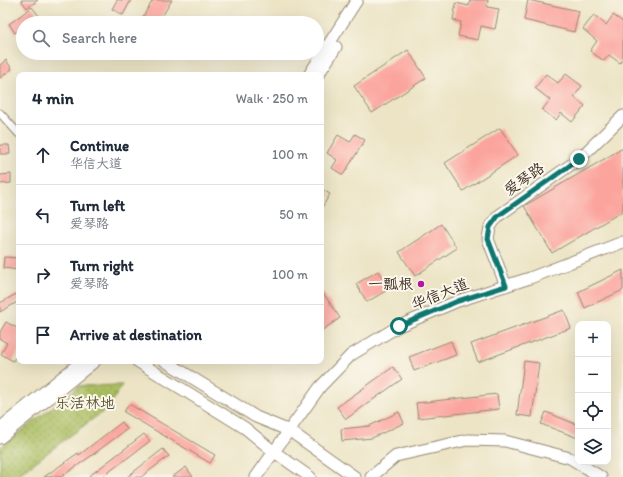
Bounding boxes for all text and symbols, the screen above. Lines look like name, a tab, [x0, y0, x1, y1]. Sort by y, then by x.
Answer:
search box	[16, 16, 324, 60]
icon: search	[30, 27, 52, 49]
text: Search here	[62, 29, 137, 47]
text: 4 min	[32, 88, 74, 108]
text: Walk · 250 m	[236, 91, 308, 106]
text: Continue	[70, 137, 129, 155]
icon: ahead	[32, 144, 54, 166]
text: 100 m	[272, 147, 308, 162]
route end	[570, 150, 588, 168]
text: 华信大道	[70, 156, 122, 171]
street label: 爱琴路	[500, 159, 548, 199]
text: Turn left	[70, 197, 125, 215]
icon: left	[32, 204, 54, 226]
text: 50 m	[279, 207, 308, 222]
text: 爱琴路	[70, 216, 109, 231]
text: Turn right	[70, 257, 134, 275]
icon: right	[32, 264, 54, 286]
text: 100 m	[272, 267, 308, 282]
street label: 华信大道	[409, 274, 471, 314]
place label: 一瓢根	[368, 275, 413, 293]
text: 爱琴路	[70, 276, 109, 291]
marker: 一瓢根	[416, 279, 426, 289]
route start	[390, 317, 408, 335]
map controls	[575, 321, 611, 465]
button: +	[575, 321, 611, 357]
icon: arrive	[32, 324, 54, 346]
text: Arrive at destination	[70, 326, 202, 344]
button: −	[575, 357, 611, 393]
button: locate	[575, 393, 611, 429]
park label: 乐活林地	[55, 394, 115, 412]
button: layers	[575, 429, 611, 465]

